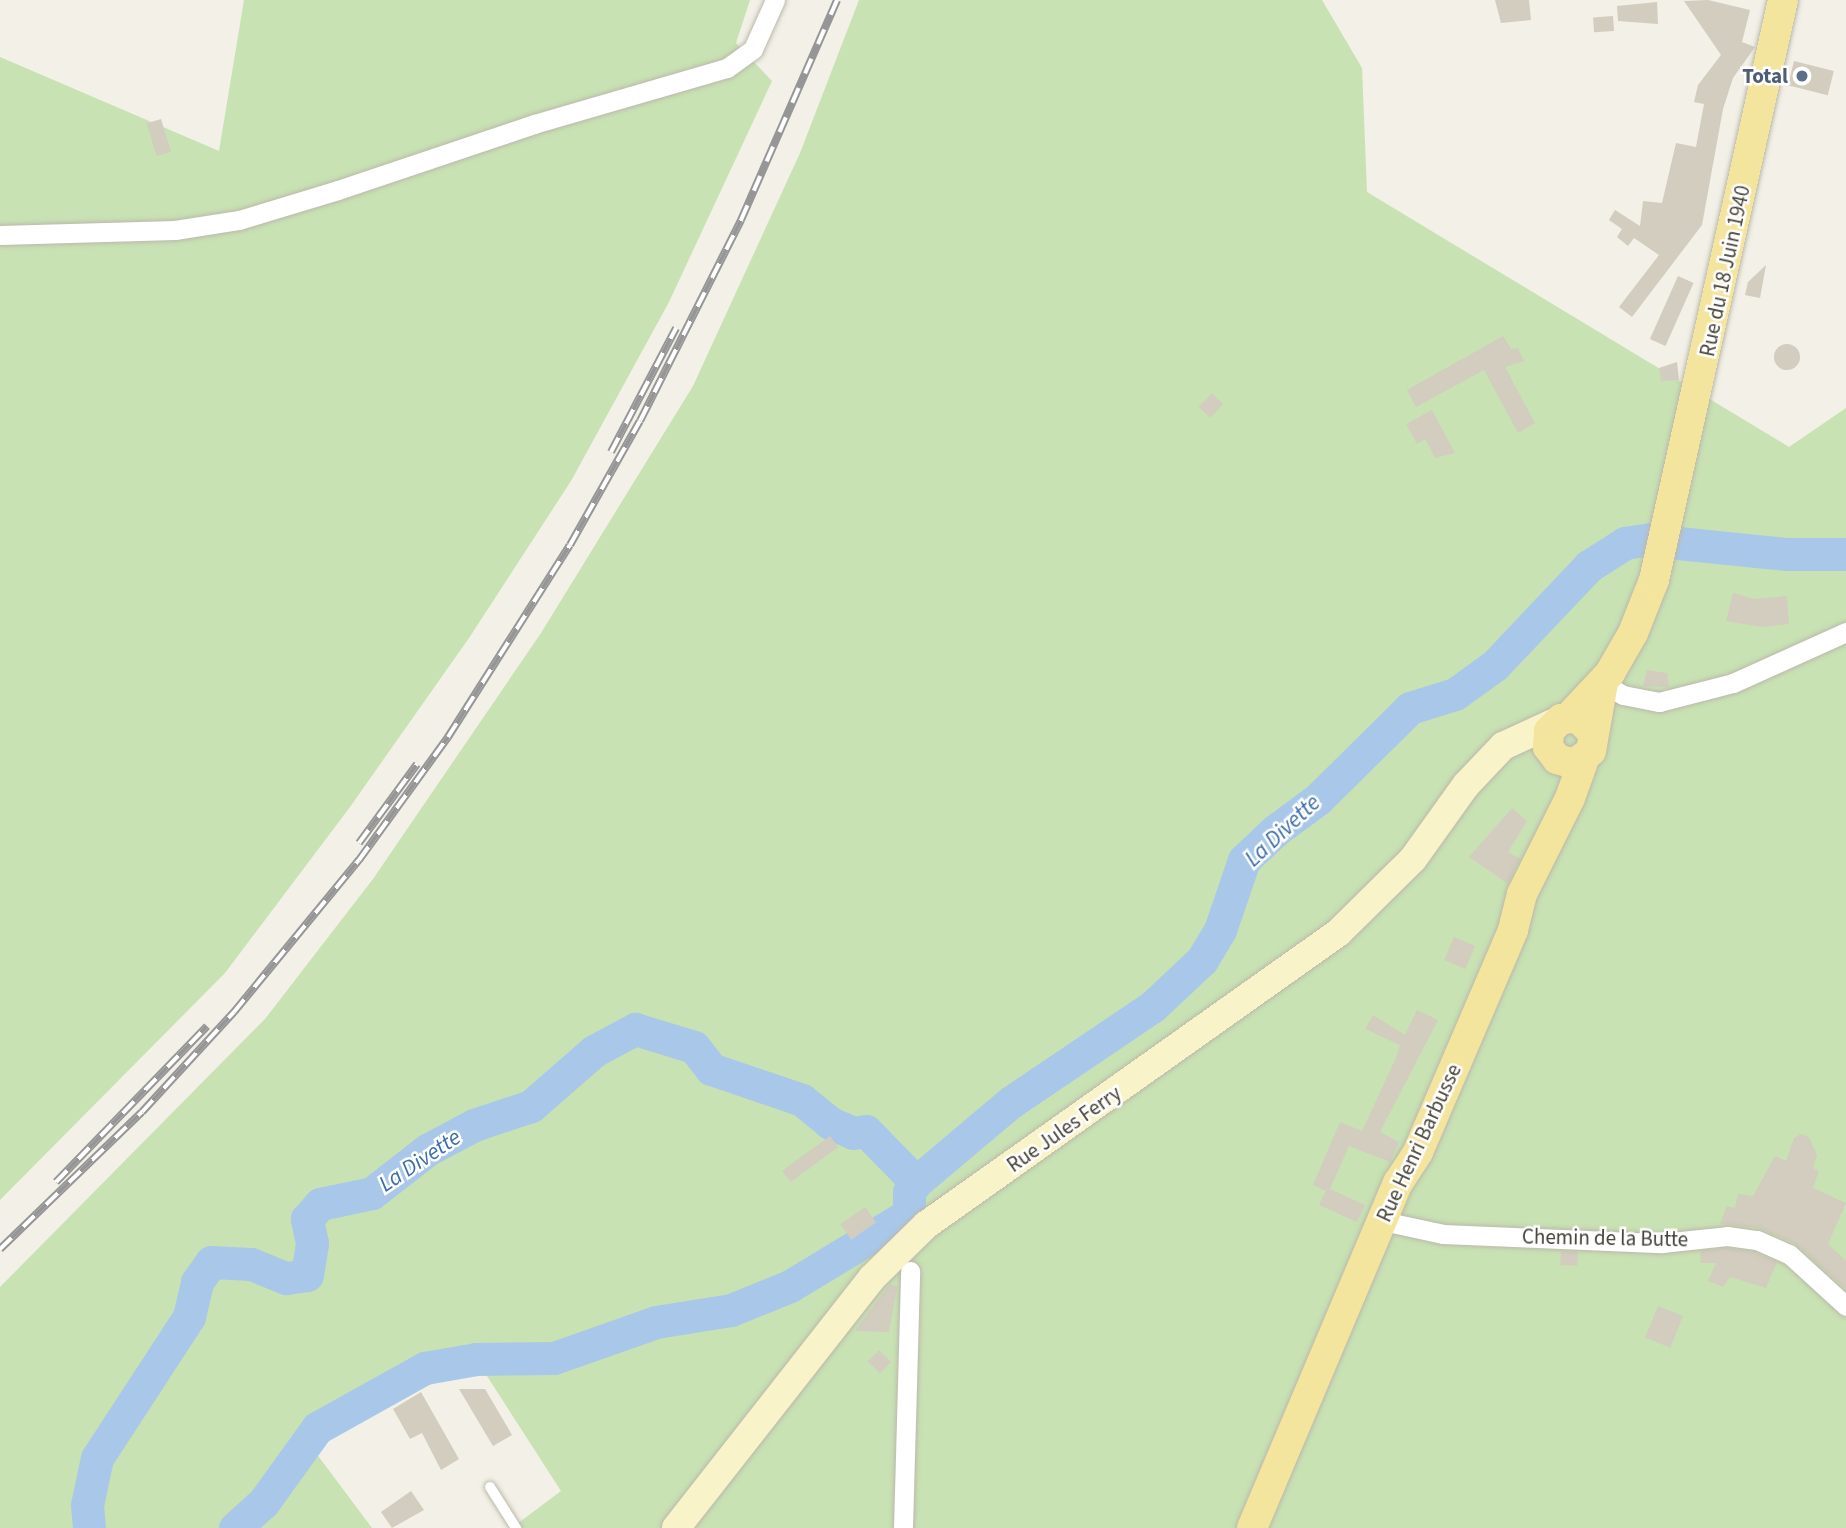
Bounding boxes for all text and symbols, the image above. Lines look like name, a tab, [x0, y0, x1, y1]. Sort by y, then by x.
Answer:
place label: Total	[1742, 63, 1788, 89]
marker: Total	[1794, 68, 1810, 84]
street label: Rue du 18 Juin 1940	[1695, 183, 1755, 359]
water label: La Divette	[1240, 789, 1326, 873]
street label: Rue Henri Barbusse	[1371, 1060, 1467, 1226]
street label: Rue Jules Ferry	[1002, 1080, 1126, 1178]
water label: La Divette	[374, 1124, 466, 1198]
street label: Chemin de la Butte	[1522, 1224, 1688, 1252]

